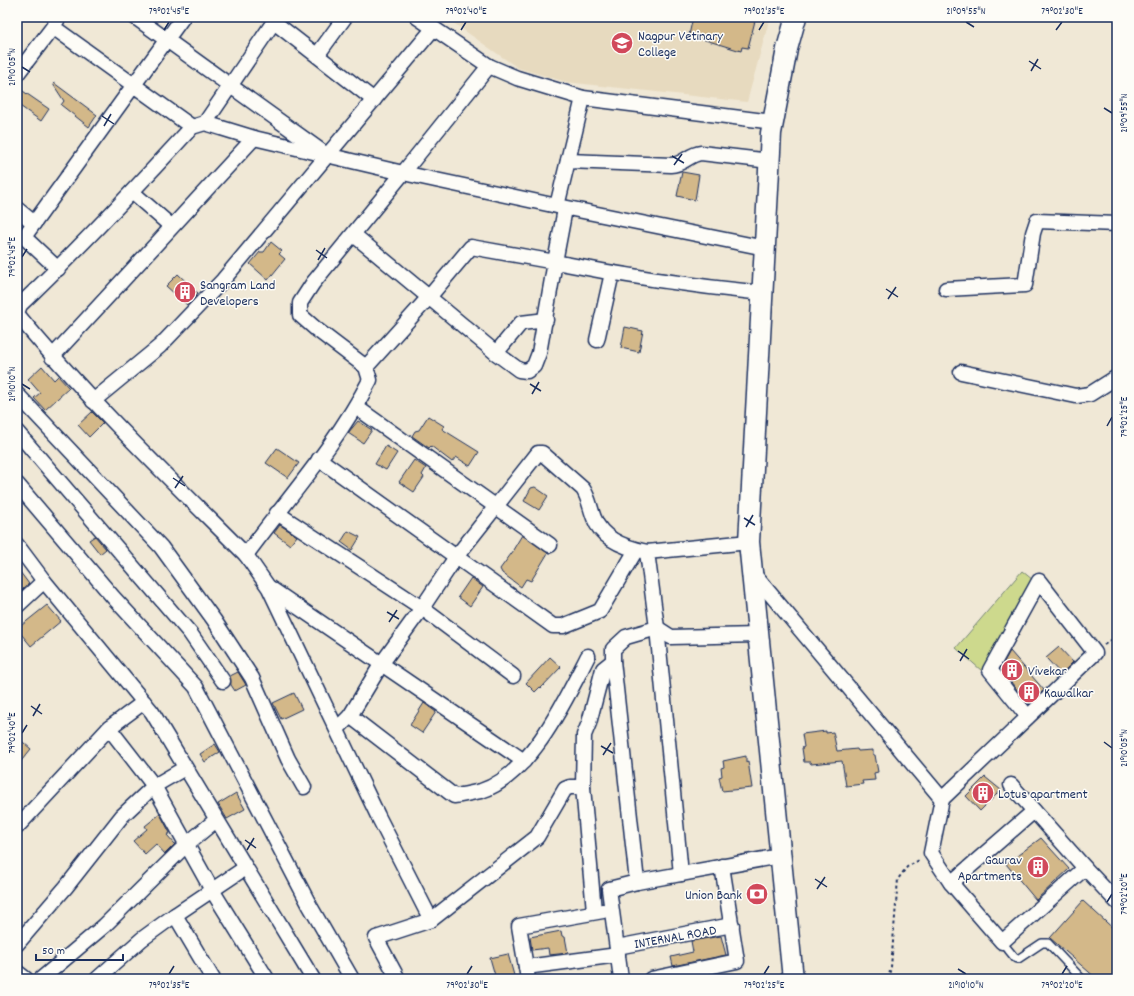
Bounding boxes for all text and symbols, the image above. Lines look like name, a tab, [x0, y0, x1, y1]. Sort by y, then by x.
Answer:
text: 79°02'45"E	[149, 5, 190, 19]
text: 79°02'40"E	[445, 5, 487, 19]
text: 79°02'35"E	[744, 5, 785, 19]
text: 21°09'55"N	[946, 5, 986, 19]
text: 79°02'30"E	[1041, 5, 1083, 19]
place label: Nagpur Vetinary College	[638, 27, 723, 63]
school or university icon: Nagpur Vetinary College	[609, 30, 635, 56]
text: 21°10'05"N	[6, 48, 20, 86]
text: 21°09'55"N	[1118, 93, 1132, 133]
text: 79°02'45"E	[6, 236, 20, 277]
place label: Sangram Land Developers	[200, 276, 275, 312]
building icon: Sangram Land Developers	[172, 279, 198, 305]
text: 21°10'10"N	[6, 366, 20, 402]
text: 79°02'25"E	[1118, 396, 1132, 437]
building icon: Vivekar	[999, 657, 1025, 683]
place label: Vivekar	[1028, 662, 1068, 682]
building icon: Kawalkar	[1016, 679, 1042, 705]
place label: Kawalkar	[1044, 684, 1094, 704]
text: 79°02'40"E	[6, 712, 20, 754]
text: 21°10'05"N	[1118, 729, 1132, 767]
building icon: Lotus apartment	[970, 780, 996, 806]
place label: Lotus apartment	[998, 785, 1088, 805]
place label: Gaurav Apartments	[958, 851, 1022, 887]
building icon: Gaurav Apartments	[1025, 854, 1051, 880]
text: 79°02'20"E	[1118, 873, 1132, 915]
bank icon: Union Bank	[744, 881, 770, 907]
place label: Union Bank	[685, 886, 742, 906]
street label: INTERNAL ROAD	[633, 921, 718, 955]
scale bar	[36, 936, 123, 962]
text: 50 m	[42, 943, 65, 960]
text: 79°02'35"E	[149, 979, 190, 993]
text: 79°02'30"E	[446, 979, 488, 993]
text: 79°02'25"E	[744, 979, 785, 993]
text: 21°10'10"N	[948, 979, 984, 993]
text: 79°02'20"E	[1041, 979, 1083, 993]

